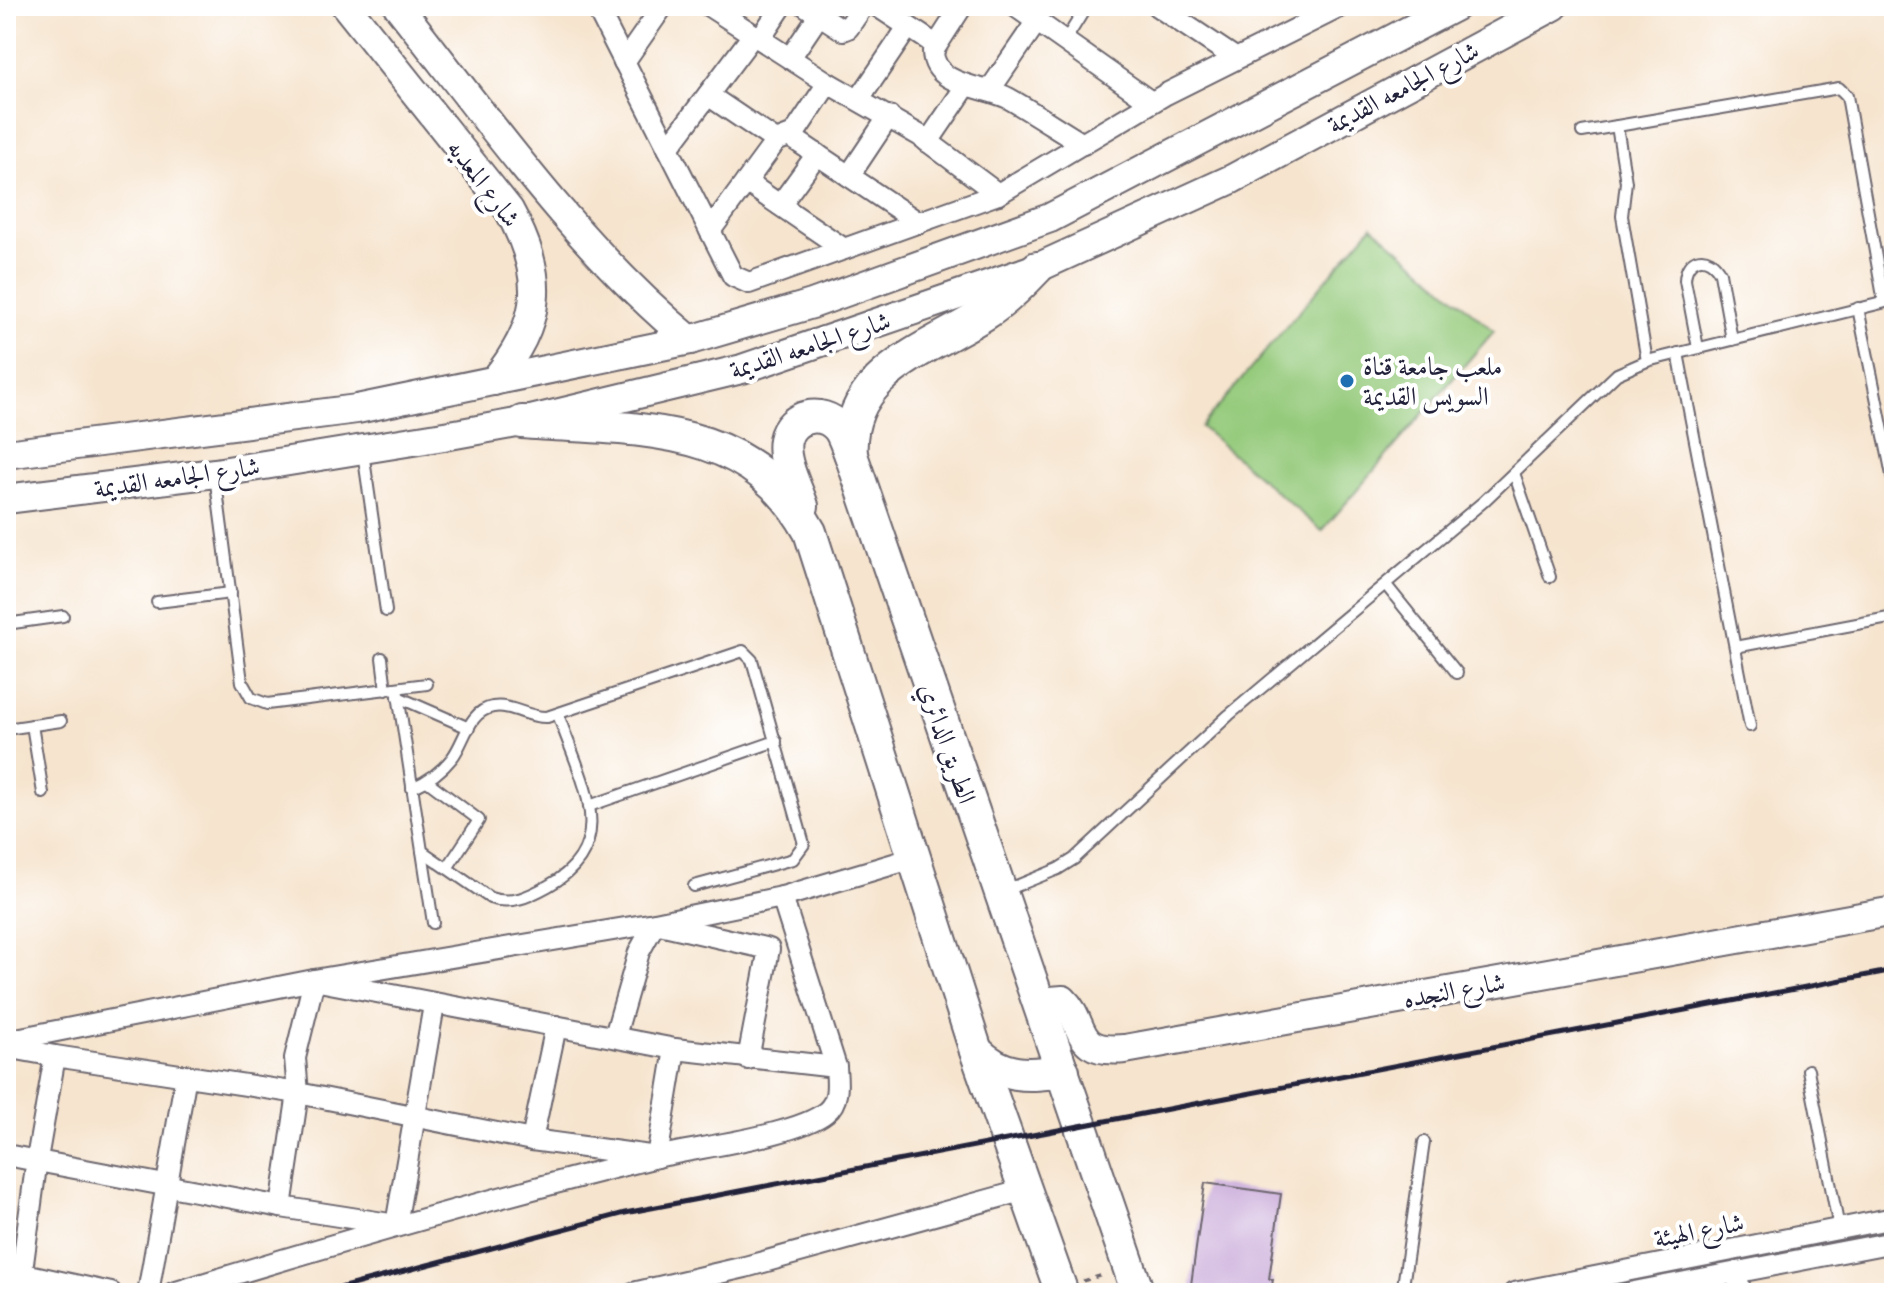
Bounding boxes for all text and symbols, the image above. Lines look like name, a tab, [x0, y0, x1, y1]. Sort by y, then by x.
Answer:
street label: شارع الجامعه القديمة	[1322, 35, 1487, 146]
street label: شارع المعديه	[436, 133, 527, 237]
street label: شارع الجامعه القديمة	[726, 305, 896, 392]
place label: ملعب جامعة قناة السويس القديمة	[1363, 351, 1502, 414]
marker: ملعب جامعة قناة السويس القديمة	[1338, 372, 1356, 390]
street label: شارع الجامعه القديمة	[92, 451, 263, 510]
street label: الطريق الدائري	[908, 679, 983, 809]
street label: شارع النجده	[1401, 966, 1508, 1021]
street label: شارع الهيئة	[1652, 1207, 1748, 1260]

